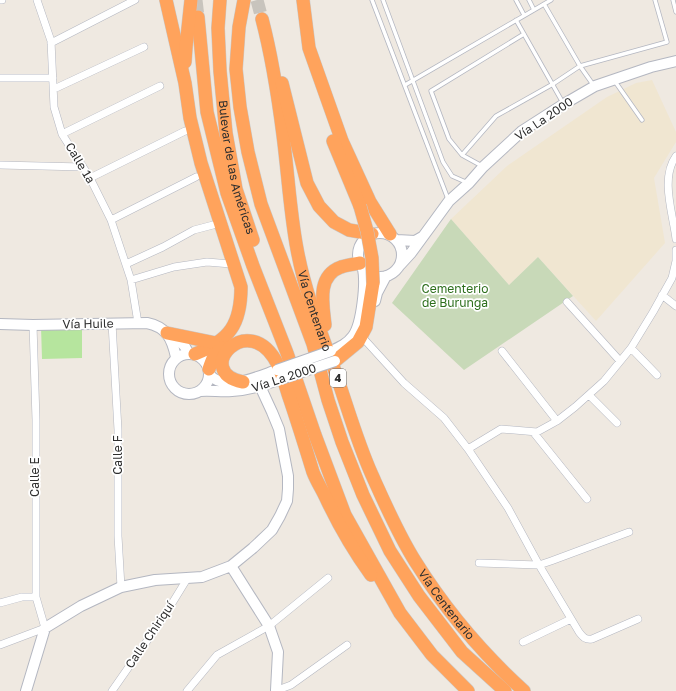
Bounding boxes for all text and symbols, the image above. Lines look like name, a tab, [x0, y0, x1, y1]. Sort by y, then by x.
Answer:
street label: Vía La 2000	[512, 94, 576, 144]
street label: Bulevar de las Américas	[216, 99, 259, 236]
street label: Calle 1a	[62, 140, 98, 186]
street label: Vía Centenario	[295, 268, 335, 353]
park label: Cementerio de Burunga	[422, 281, 488, 310]
street label: Vía Huile	[62, 316, 114, 331]
street label: Vía La 2000	[250, 360, 318, 395]
road number: 4	[330, 369, 346, 387]
street label: Calle F	[110, 435, 125, 475]
street label: Calle E	[27, 457, 42, 497]
street label: Vía Centenario	[415, 566, 478, 643]
street label: Calle Chiriquí	[122, 598, 178, 671]

